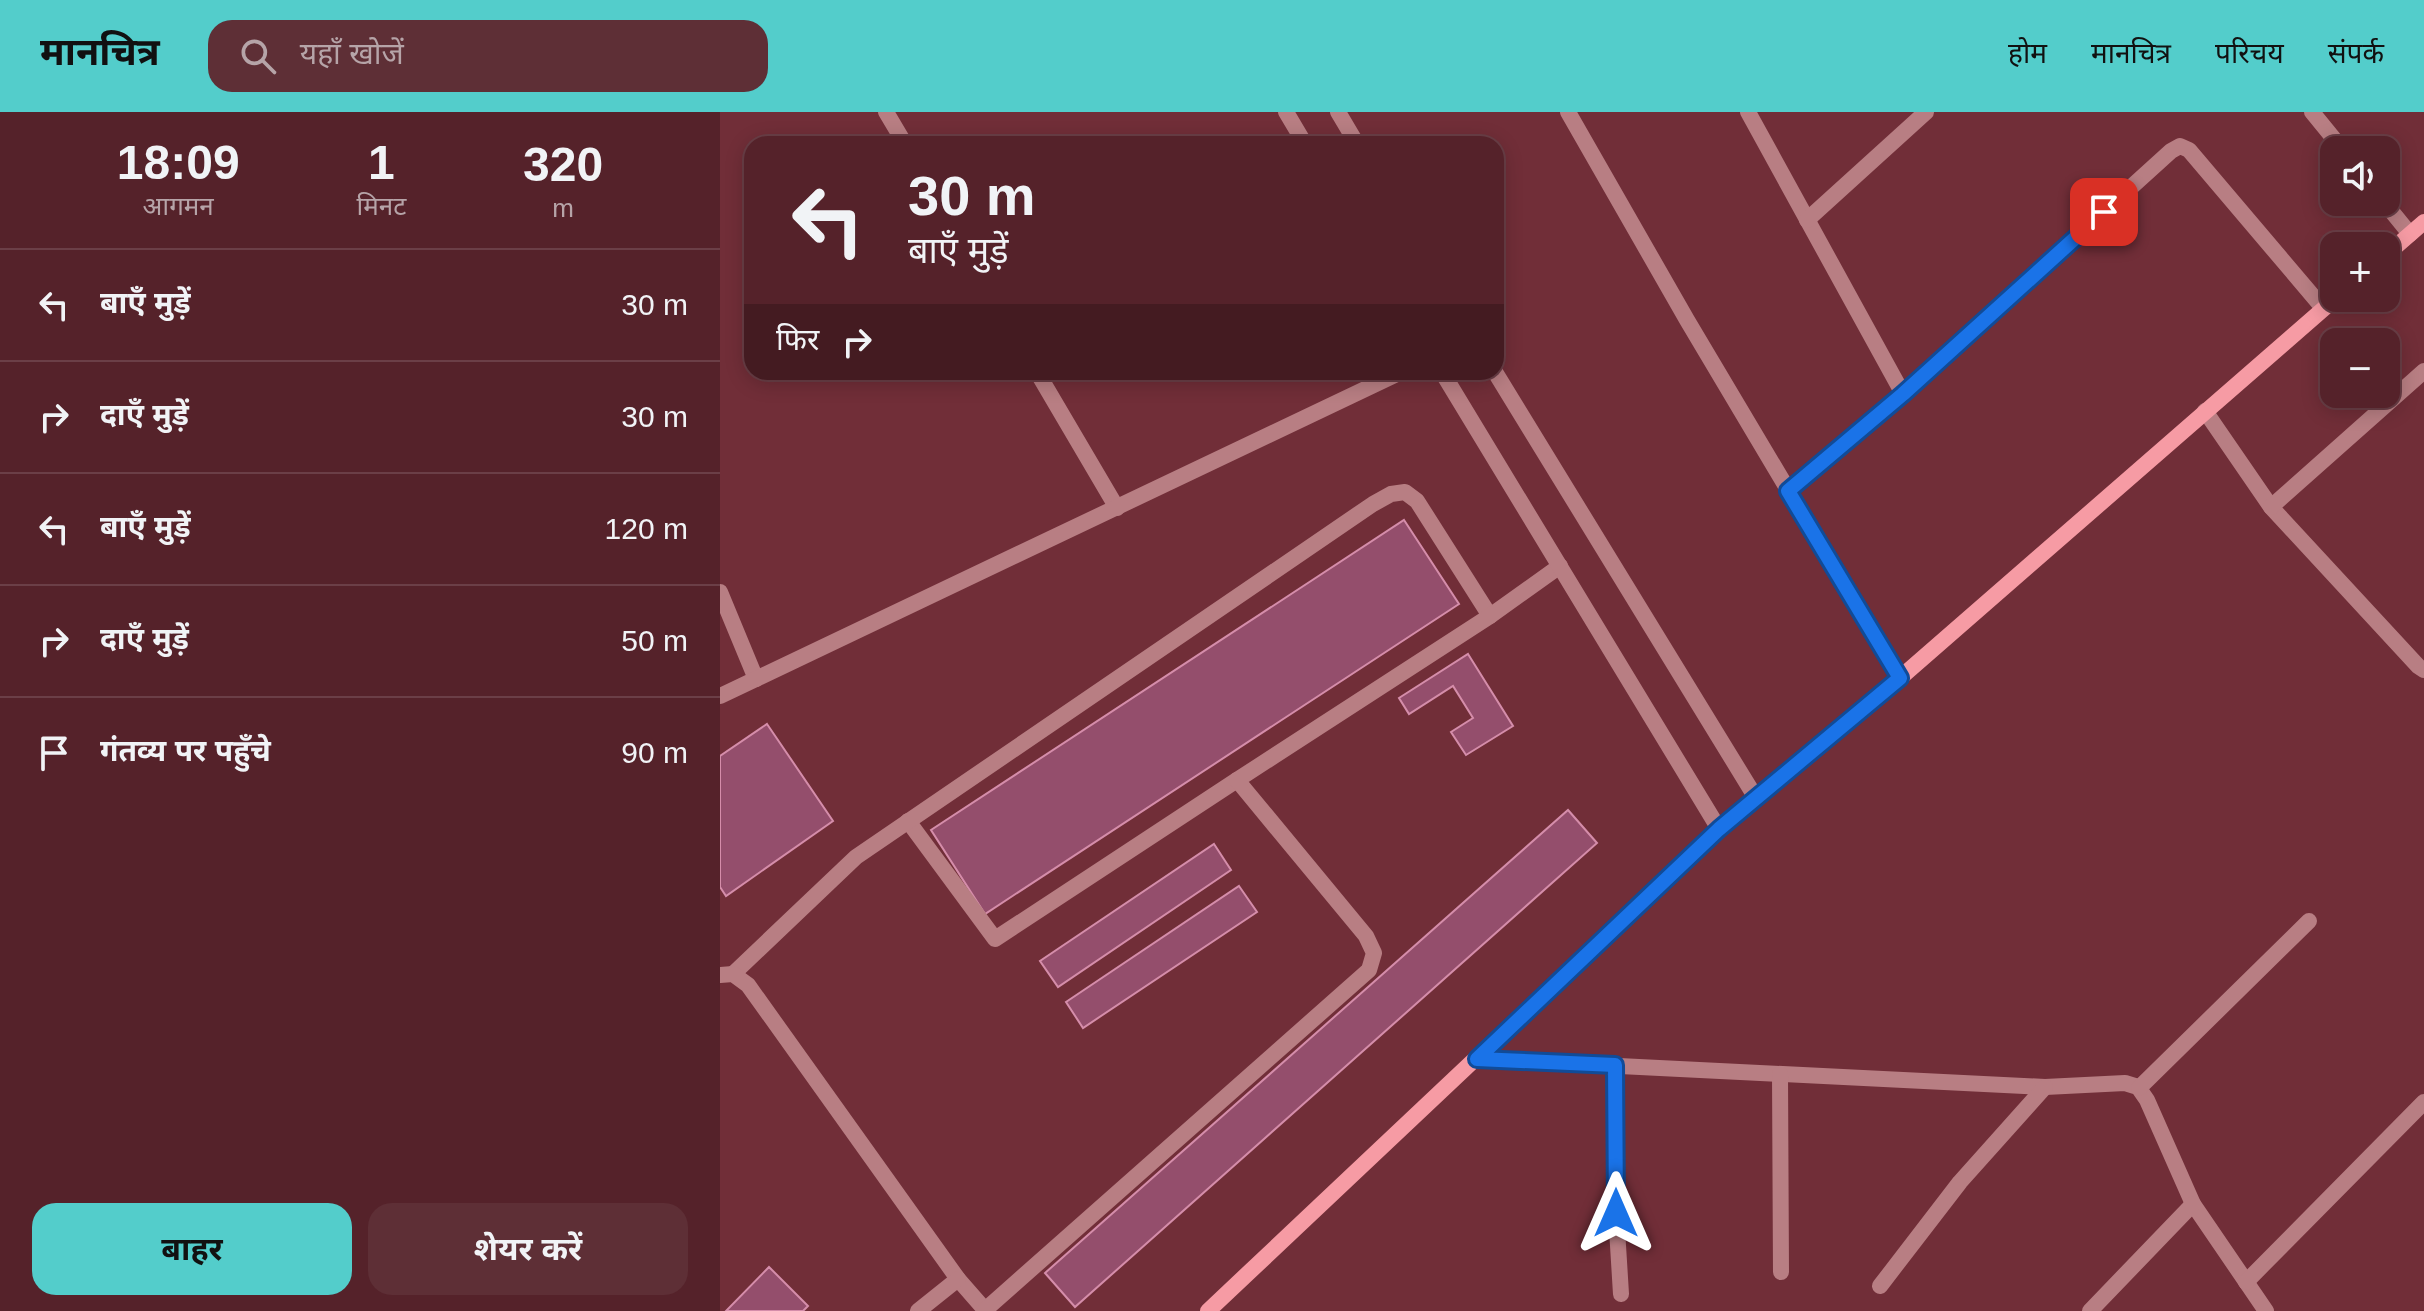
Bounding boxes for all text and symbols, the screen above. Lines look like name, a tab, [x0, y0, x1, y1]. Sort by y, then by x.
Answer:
search box	[208, 20, 768, 92]
text: मानचित्र	[40, 31, 160, 73]
icon: search	[236, 34, 280, 78]
text: यहाँ खोजें	[300, 37, 404, 70]
text: होम	[2008, 38, 2047, 69]
text: मानचित्र	[2091, 38, 2171, 69]
text: परिचय	[2215, 38, 2284, 69]
text: संपर्क	[2328, 38, 2384, 69]
text: 18:09	[117, 136, 240, 189]
text: 1	[368, 136, 395, 189]
map controls	[2320, 136, 2400, 408]
button: sound	[2320, 136, 2400, 216]
text: 320	[523, 138, 603, 191]
text: 30 m	[908, 164, 1036, 227]
icon: left	[776, 168, 880, 272]
pin	[2070, 178, 2138, 246]
icon: arrive	[2082, 190, 2126, 234]
text: आगमन	[143, 191, 214, 221]
text: मिनट	[356, 191, 406, 221]
text: m	[552, 193, 574, 223]
text: बाएँ मुड़ें	[908, 230, 1009, 271]
button: +	[2320, 232, 2400, 312]
icon: left	[32, 283, 76, 327]
text: बाएँ मुड़ें	[100, 286, 191, 319]
text: 30 m	[621, 288, 688, 321]
icon: right	[835, 320, 879, 364]
text: फिर	[776, 323, 819, 356]
button: −	[2320, 328, 2400, 408]
icon: right	[32, 395, 76, 439]
text: दाएँ मुड़ें	[100, 398, 189, 431]
text: 30 m	[621, 400, 688, 433]
icon: left	[32, 507, 76, 551]
text: बाएँ मुड़ें	[100, 510, 191, 543]
text: 120 m	[605, 512, 688, 545]
icon: right	[32, 619, 76, 663]
text: दाएँ मुड़ें	[100, 622, 189, 655]
text: 50 m	[621, 624, 688, 657]
icon: arrive	[32, 731, 76, 775]
text: गंतव्य पर पहुँचे	[100, 734, 271, 767]
text: 90 m	[621, 736, 688, 769]
position arrow	[1574, 1171, 1658, 1255]
button: बाहर	[32, 1203, 352, 1295]
button: शेयर करें	[368, 1203, 688, 1295]

